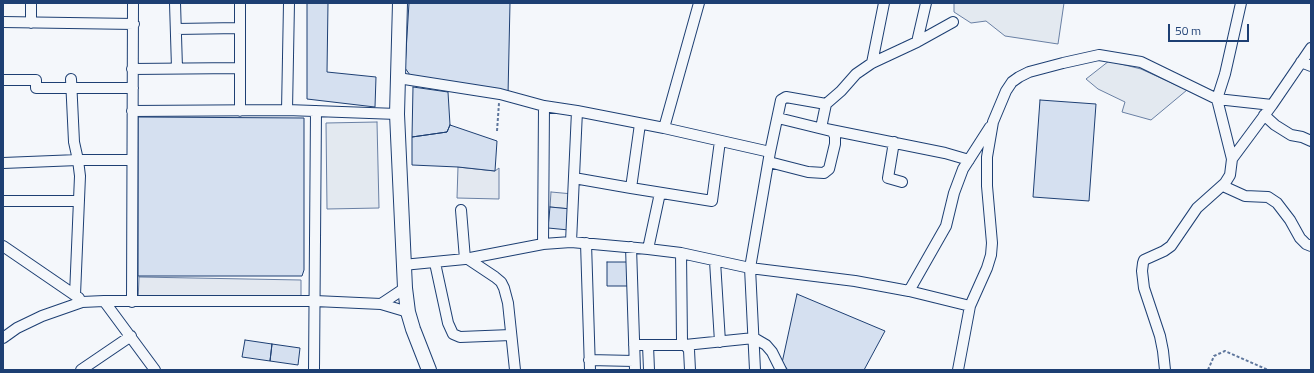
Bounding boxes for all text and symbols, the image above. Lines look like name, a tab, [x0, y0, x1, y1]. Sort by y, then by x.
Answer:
scale bar	[1170, 16, 1251, 42]
text: 50 m	[1175, 21, 1201, 40]

